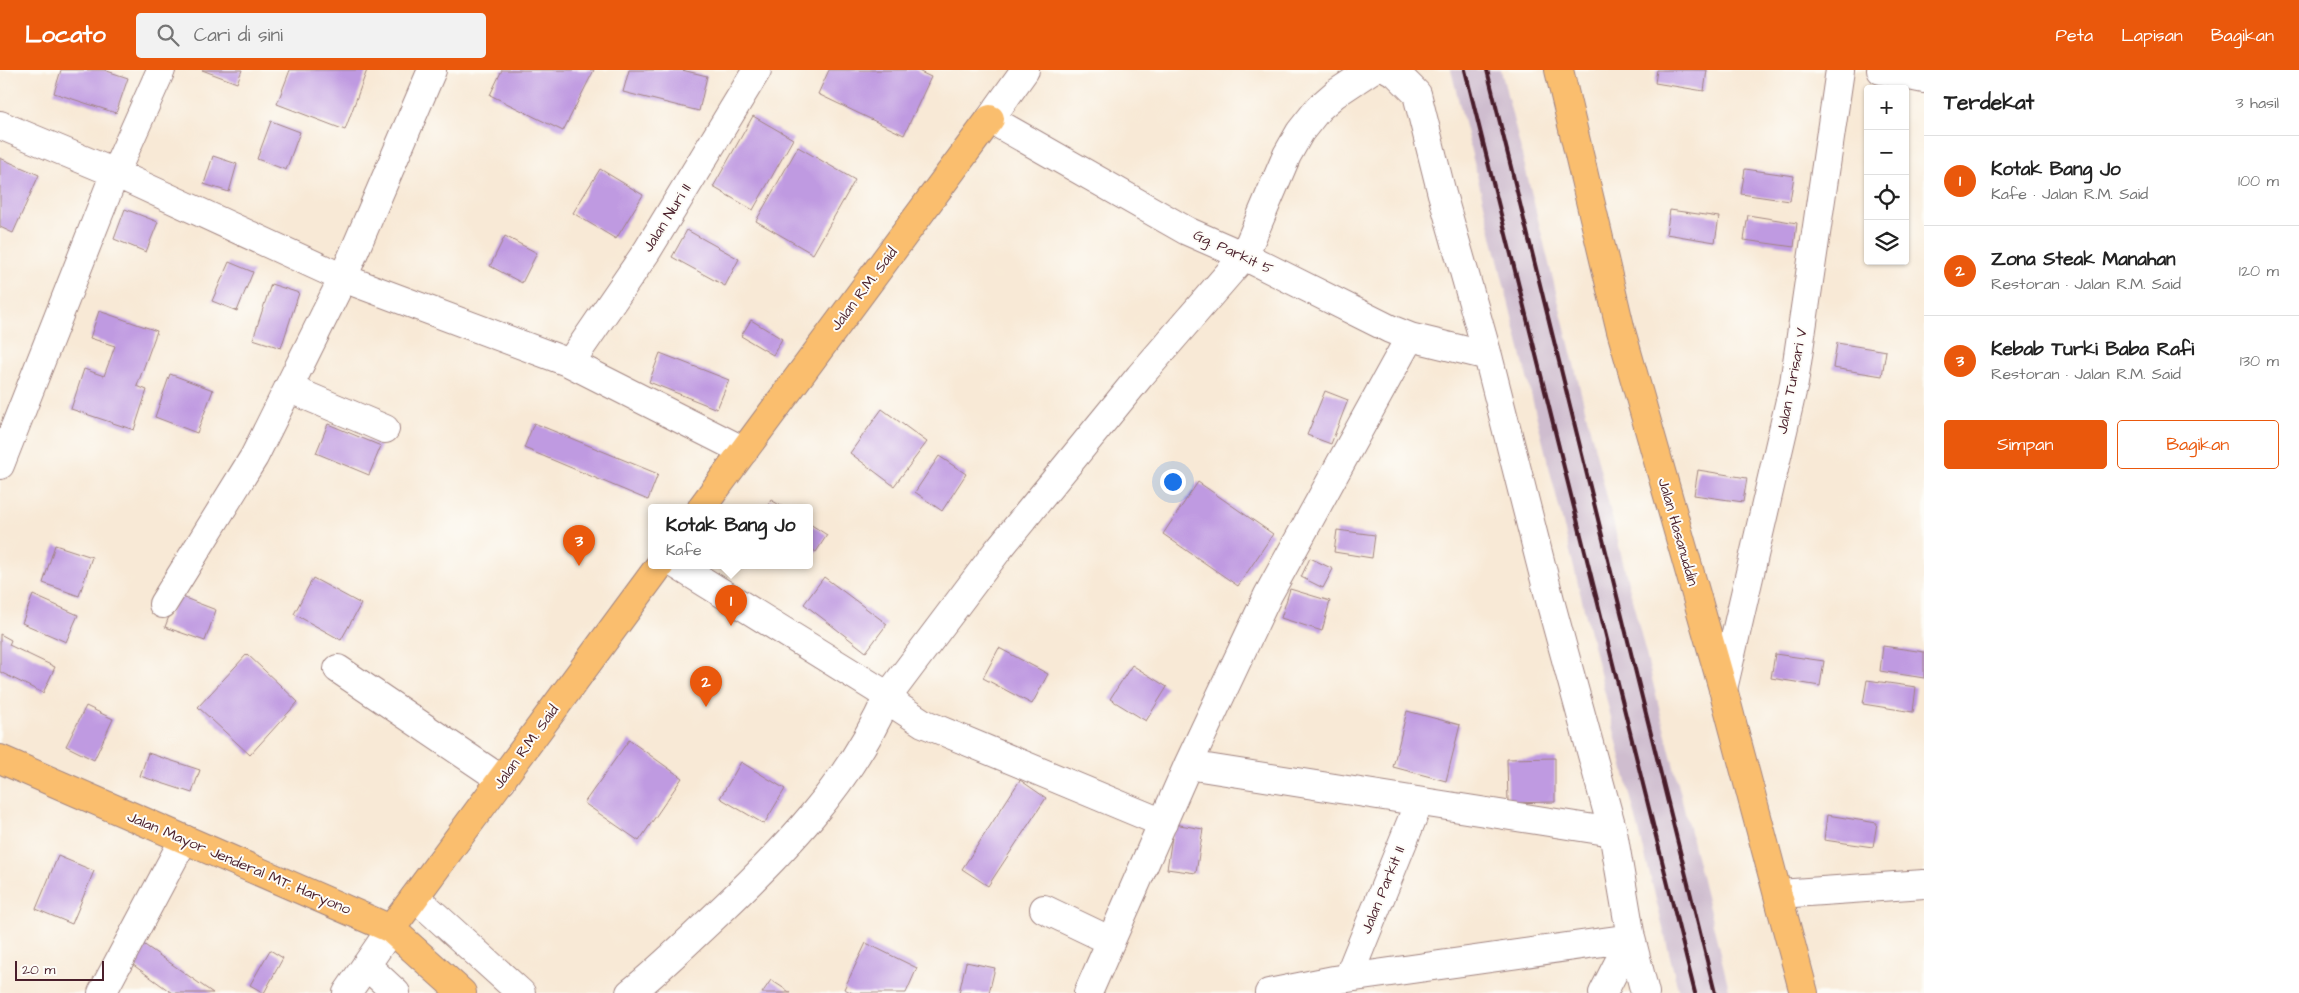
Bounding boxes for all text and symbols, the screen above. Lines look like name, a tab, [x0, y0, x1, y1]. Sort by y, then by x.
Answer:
search box	[136, 13, 486, 58]
text: Locato	[25, 18, 106, 52]
icon: search	[154, 21, 182, 49]
text: Cari di sini	[194, 22, 283, 49]
text: Peta	[2056, 23, 2093, 48]
text: Lapisan	[2121, 23, 2183, 48]
text: Bagikan	[2211, 23, 2274, 48]
map controls	[1864, 85, 1909, 265]
button: +	[1864, 85, 1909, 130]
text: Terdekat	[1944, 88, 2034, 117]
text: 3 hasil	[2235, 92, 2279, 114]
button: −	[1864, 130, 1909, 175]
text: Kotak Bang Jo	[1991, 156, 2121, 183]
text: 1	[1959, 170, 1961, 192]
text: 100 m	[2238, 170, 2279, 192]
button: locate	[1864, 175, 1909, 220]
street label: Jalan Nuri II	[638, 180, 696, 256]
text: Kafe · Jalan R.M. Said	[1991, 183, 2148, 205]
button: layers	[1864, 220, 1909, 265]
street label: Gg. Parkit 5	[1189, 224, 1277, 281]
street label: Jalan R.M. Said	[826, 243, 903, 335]
text: Zona Steak Manahan	[1991, 246, 2176, 273]
text: 2	[1955, 260, 1965, 282]
text: 120 m	[2239, 260, 2279, 282]
text: Restoran · Jalan R.M. Said	[1991, 273, 2181, 295]
street label: Jalan Turisari V	[1771, 326, 1813, 436]
text: Kebab Turki Baba Rafi	[1991, 336, 2194, 363]
text: 3	[1956, 350, 1964, 372]
text: 130 m	[2240, 350, 2279, 372]
text: Restoran · Jalan R.M. Said	[1991, 363, 2181, 385]
button: Simpan	[1944, 420, 2107, 469]
button: Bagikan	[2117, 420, 2279, 469]
your location	[1160, 469, 1186, 495]
street label: Jalan Hasanuddin	[1653, 476, 1704, 589]
popup	[648, 504, 813, 569]
text: Kotak Bang Jo	[666, 512, 795, 539]
pin: 3	[563, 525, 595, 566]
text: Kafe	[666, 539, 702, 561]
pin: 1	[715, 585, 747, 626]
pin: 2	[690, 666, 722, 707]
street label: Jalan R.M. Said	[488, 700, 564, 793]
street label: Jalan Mayor Jenderal MT. Haryono	[124, 806, 355, 921]
street label: Jalan Parkit II	[1356, 843, 1410, 937]
scale bar	[15, 958, 104, 981]
text: 20 m	[22, 960, 55, 980]

